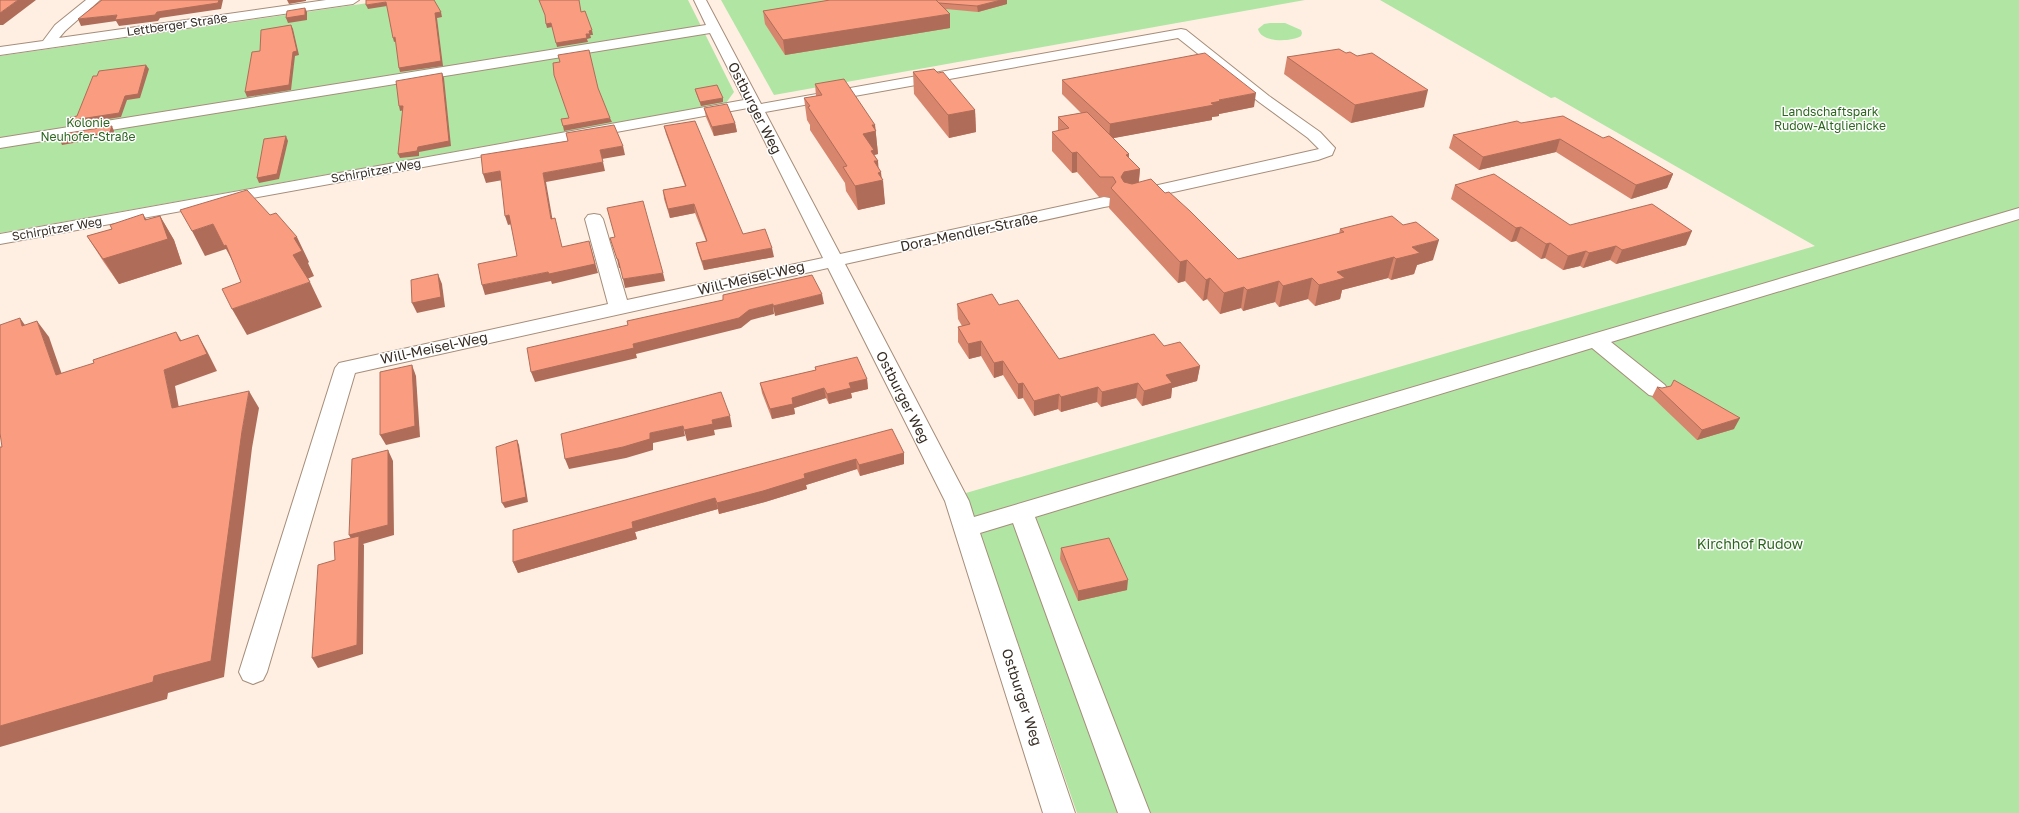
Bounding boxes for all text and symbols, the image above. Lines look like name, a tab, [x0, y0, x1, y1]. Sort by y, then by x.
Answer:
street label: Lettberger Straße	[126, 10, 228, 39]
street label: Ostburger Weg	[725, 59, 786, 157]
park label: Landschaftspark Rudow-Altglienicke	[1774, 104, 1886, 133]
park label: Kolonie Neuhofer-Straße	[40, 115, 136, 144]
street label: Schirpitzer Weg	[330, 155, 422, 186]
street label: Dora-Mendler-Straße	[899, 209, 1039, 254]
street label: Schirpitzer Weg	[11, 213, 103, 244]
street label: Will-Meisel-Weg	[696, 257, 806, 298]
street label: Will-Meisel-Weg	[379, 328, 489, 367]
street label: Ostburger Weg	[873, 348, 934, 446]
park label: Kirchhof Rudow	[1697, 535, 1803, 552]
street label: Ostburger Weg	[999, 646, 1046, 748]

